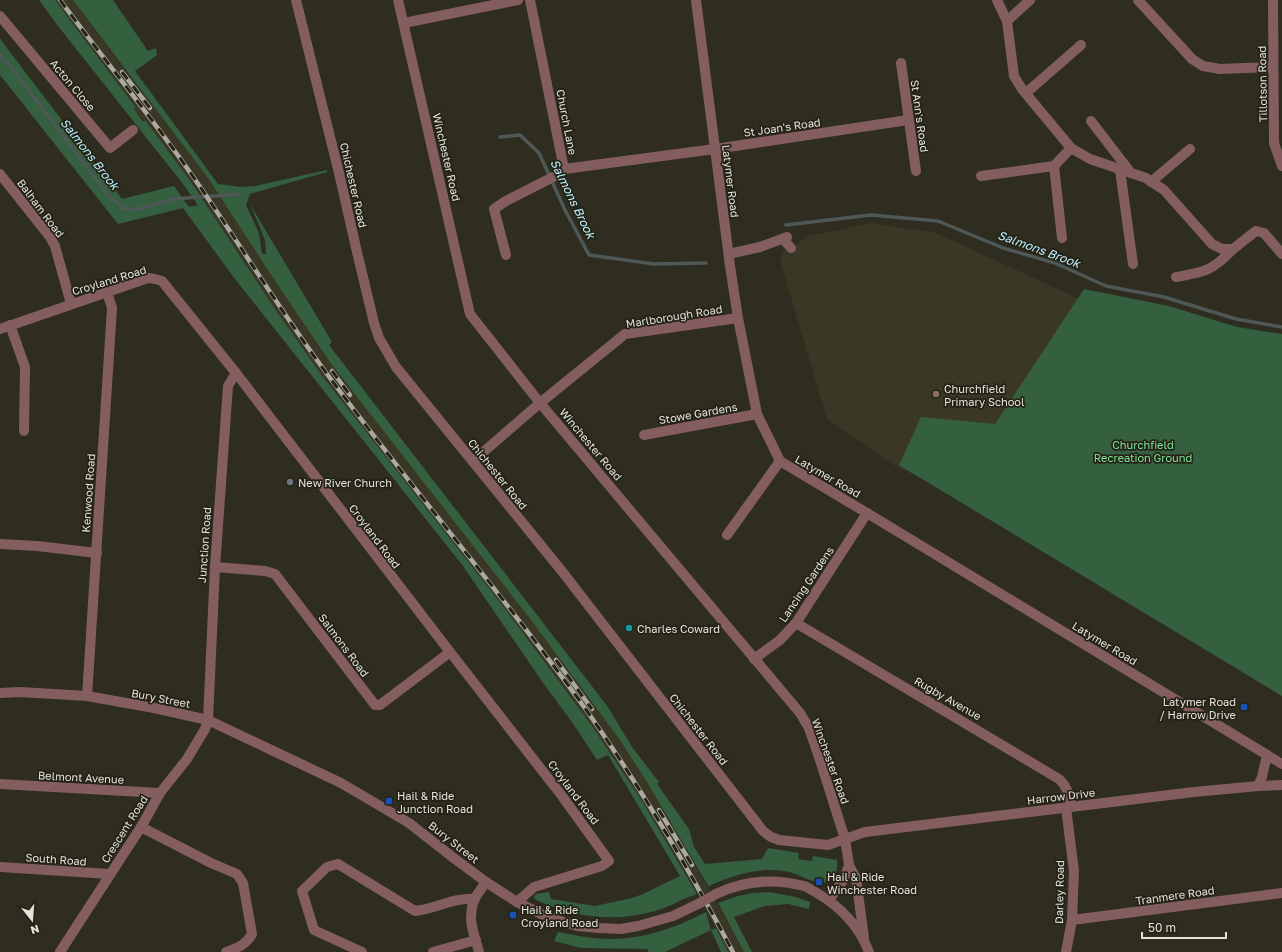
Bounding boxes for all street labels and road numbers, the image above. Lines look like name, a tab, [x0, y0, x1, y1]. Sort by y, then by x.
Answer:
street label: Tillotson Road	[1255, 46, 1269, 122]
street label: Acton Close	[48, 57, 98, 113]
street label: St Ann's Road	[909, 79, 931, 153]
street label: Church Lane	[554, 88, 580, 156]
street label: Winchester Road	[431, 112, 463, 202]
street label: St Joan's Road	[743, 115, 821, 139]
street label: Chichester Road	[338, 141, 370, 229]
street label: Latymer Road	[720, 144, 742, 218]
street label: Balham Road	[15, 176, 67, 240]
street label: Croyland Road	[70, 263, 148, 297]
street label: Marlborough Road	[625, 302, 723, 330]
street label: Stowe Gardens	[658, 400, 738, 426]
street label: Winchester Road	[557, 405, 625, 483]
street label: Chichester Road	[466, 436, 530, 512]
street label: Latymer Road	[793, 452, 863, 500]
street label: Kenwood Road	[79, 453, 97, 533]
street label: Croyland Road	[347, 501, 403, 571]
street label: Junction Road	[195, 507, 213, 583]
street label: Lancing Gardens	[776, 544, 836, 624]
street label: Salmons Road	[316, 611, 372, 679]
street label: Latymer Road	[1070, 619, 1140, 667]
street label: Rugby Avenue	[912, 674, 984, 722]
street label: Bury Street	[130, 686, 192, 710]
street label: Chichester Road	[667, 691, 731, 767]
street label: Winchester Road	[809, 716, 853, 806]
street label: Croyland Road	[546, 757, 602, 827]
street label: Belmont Avenue	[38, 768, 124, 786]
street label: Harrow Drive	[1026, 785, 1096, 807]
street label: Crescent Road	[98, 793, 150, 865]
street label: Bury Street	[426, 818, 482, 866]
street label: South Road	[25, 850, 87, 868]
street label: Darley Road	[1052, 860, 1066, 924]
street label: Tranmere Road	[1135, 883, 1215, 907]

